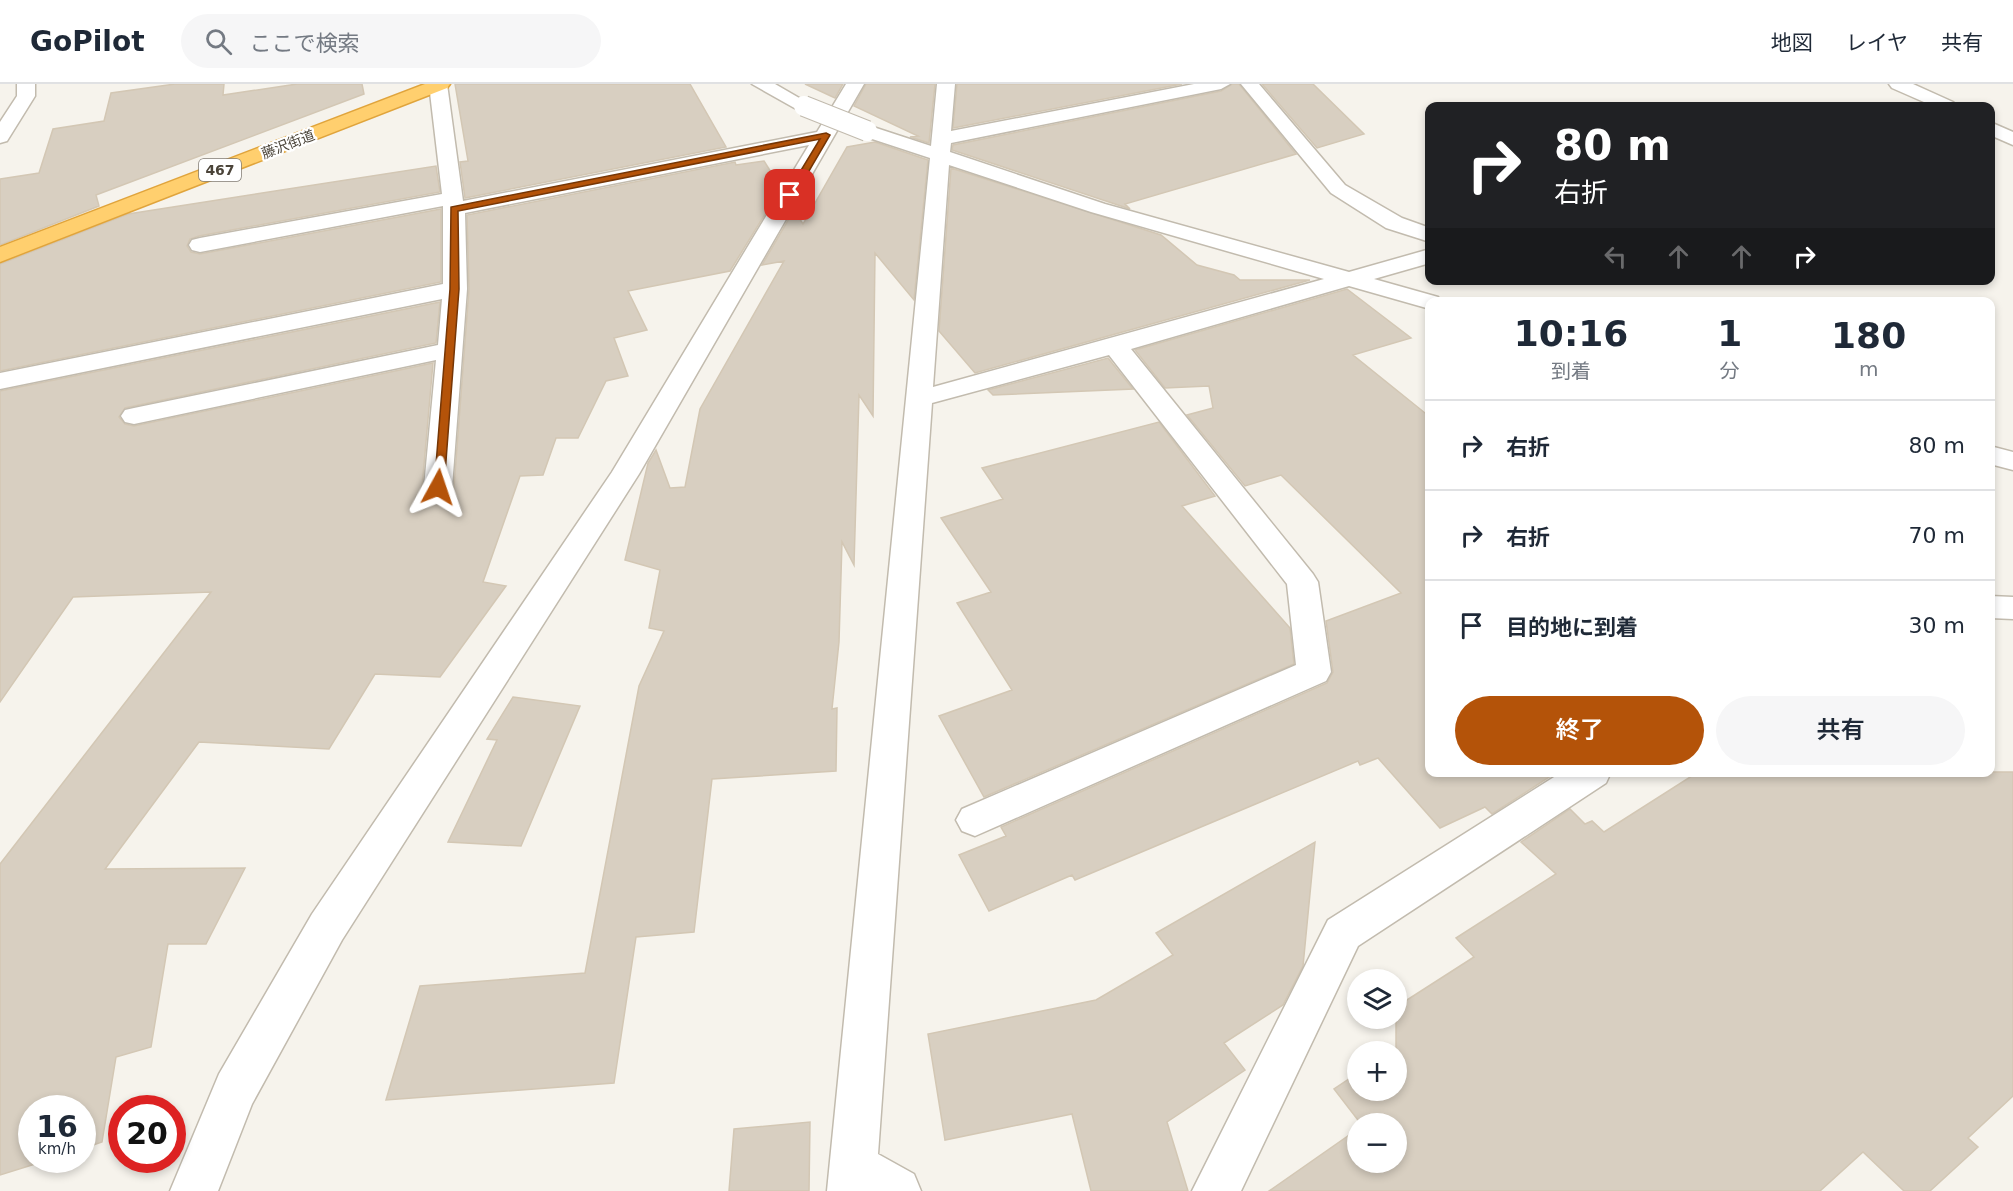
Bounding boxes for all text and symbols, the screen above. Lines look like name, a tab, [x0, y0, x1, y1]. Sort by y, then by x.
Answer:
search box	[181, 14, 601, 68]
text: GoPilot	[30, 25, 145, 58]
icon: search	[202, 25, 235, 58]
text: ここで検索	[250, 31, 360, 56]
text: 地図	[1771, 31, 1813, 55]
text: レイヤ	[1846, 31, 1908, 55]
text: 共有	[1941, 31, 1983, 55]
text: 80 m	[1554, 121, 1671, 170]
street label: 藤沢街道	[259, 126, 317, 162]
icon: right	[1455, 126, 1533, 204]
road number: 467	[199, 159, 241, 181]
pin	[764, 169, 815, 220]
text: 右折	[1554, 177, 1608, 208]
icon: arrive	[773, 178, 806, 211]
icon: left	[1599, 240, 1632, 273]
icon: ahead	[1662, 240, 1695, 273]
icon: ahead	[1725, 240, 1758, 273]
icon: right	[1788, 240, 1821, 273]
text: 10:16	[1514, 313, 1628, 354]
text: 1	[1717, 313, 1742, 354]
text: 180	[1831, 315, 1906, 356]
text: m	[1859, 357, 1878, 381]
text: 到着	[1551, 359, 1591, 383]
text: 分	[1720, 359, 1740, 383]
icon: right	[1455, 429, 1488, 462]
text: 80 m	[1909, 433, 1965, 458]
text: 右折	[1506, 435, 1550, 460]
position arrow	[406, 455, 470, 519]
icon: right	[1455, 519, 1488, 552]
text: 70 m	[1909, 523, 1965, 548]
text: 右折	[1506, 525, 1550, 550]
icon: arrive	[1455, 609, 1488, 642]
text: 30 m	[1909, 613, 1965, 638]
text: 目的地に到着	[1506, 615, 1638, 640]
button: 終了	[1455, 696, 1704, 765]
button: 共有	[1716, 696, 1965, 765]
map controls	[1347, 969, 1407, 1173]
button: layers	[1347, 969, 1407, 1029]
button: +	[1347, 1041, 1407, 1101]
speed limit sign: 20	[108, 1095, 186, 1173]
text: 16	[36, 1109, 78, 1144]
button: −	[1347, 1113, 1407, 1173]
text: km/h	[38, 1140, 76, 1158]

